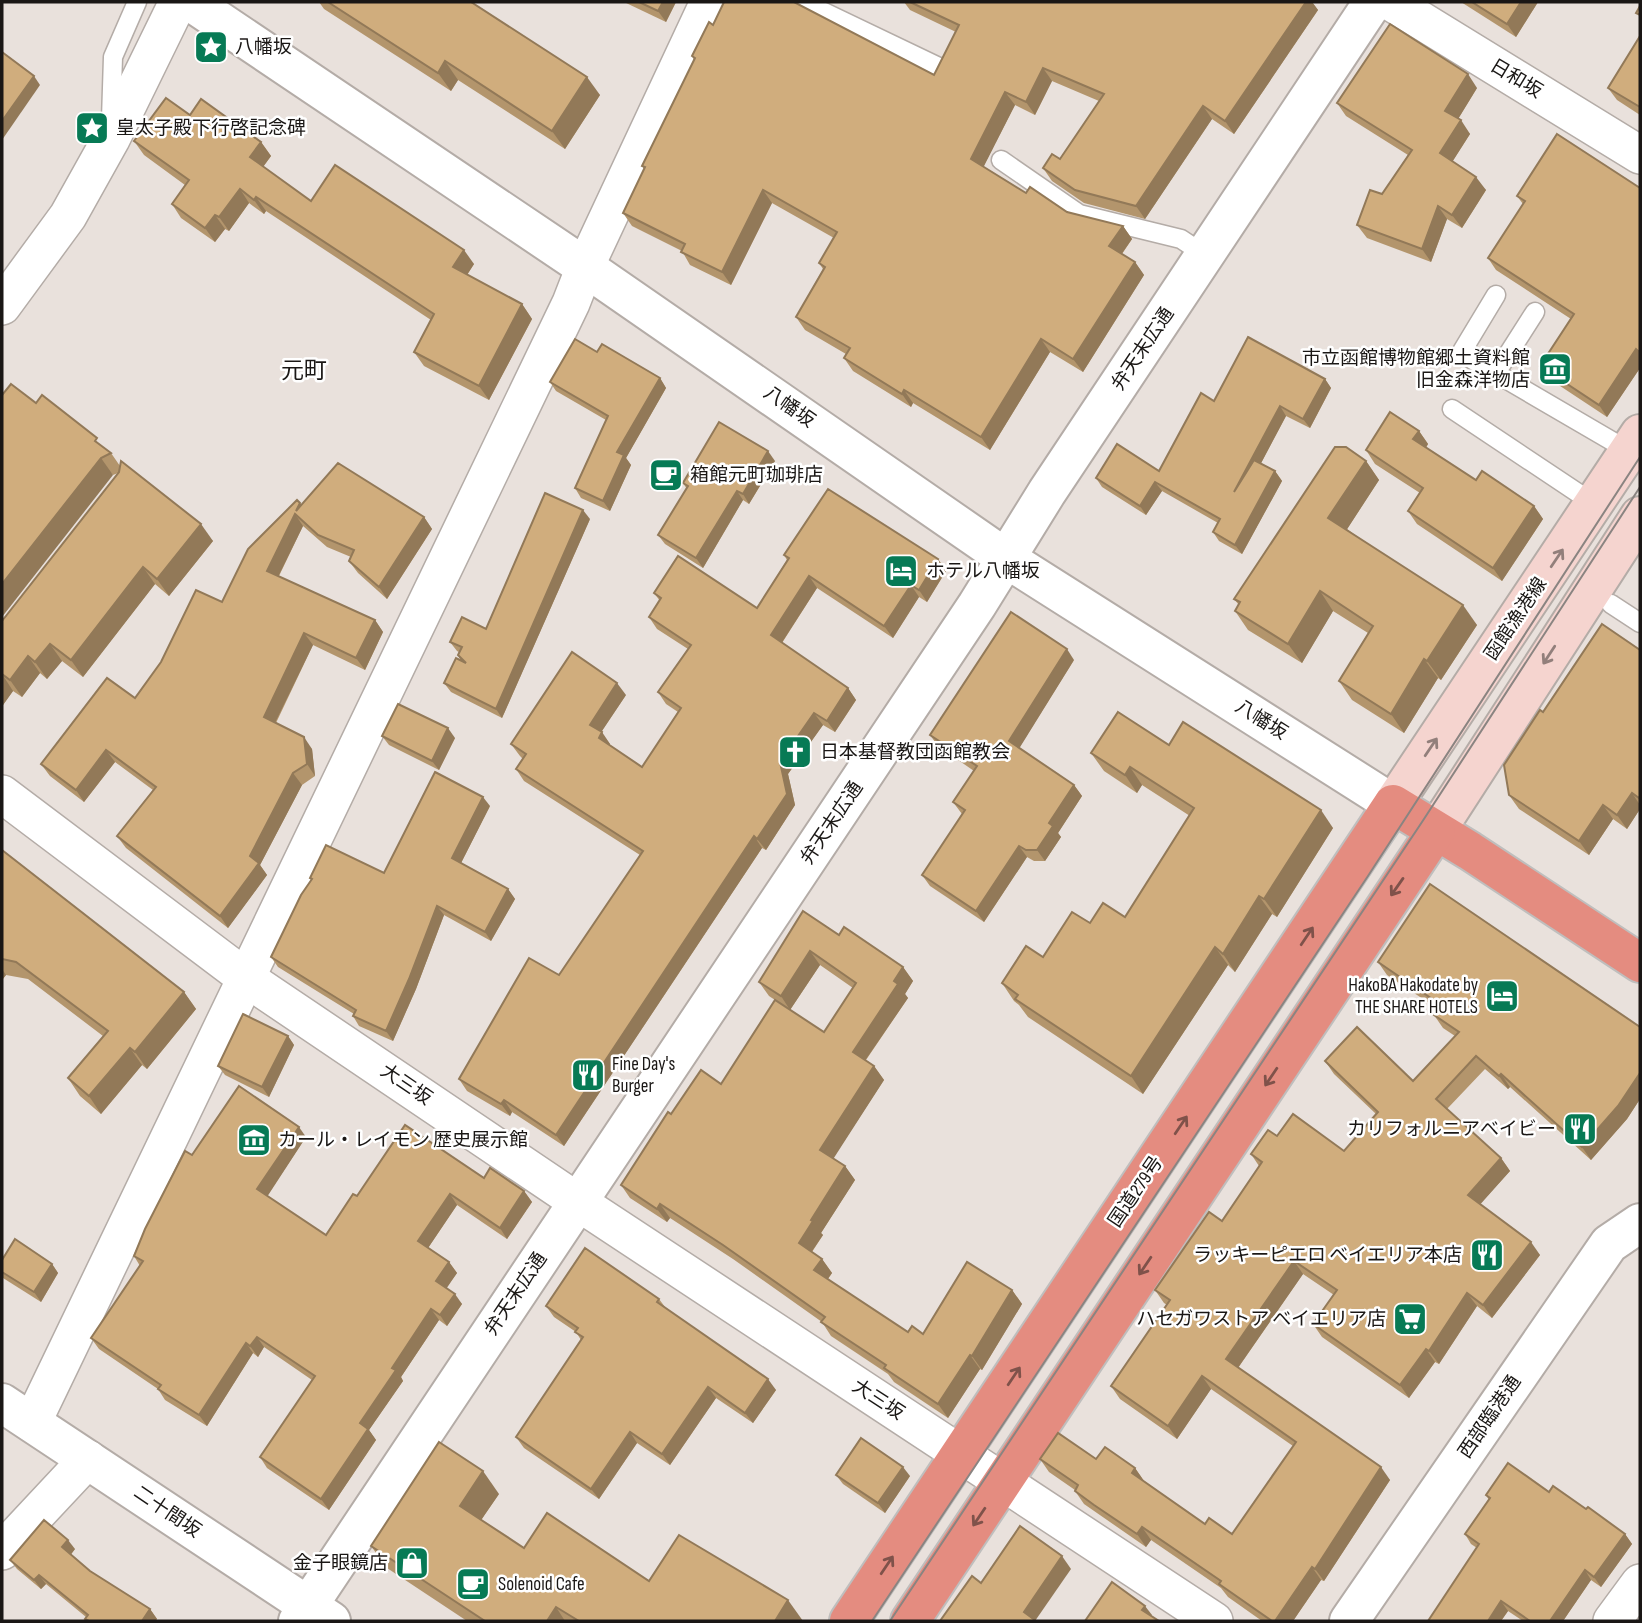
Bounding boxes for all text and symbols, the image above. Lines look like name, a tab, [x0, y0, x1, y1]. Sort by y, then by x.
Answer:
place icon: 八幡坂	[192, 28, 230, 66]
place label: 八幡坂	[235, 36, 292, 59]
street label: 日和坂	[1486, 54, 1546, 104]
place icon: 皇太子殿下行啓記念碑	[73, 109, 111, 147]
place label: 皇太子殿下行啓記念碑	[116, 117, 306, 140]
street label: 弁天末広通	[1107, 303, 1179, 395]
place label: 市立函館博物館郷土資料館 旧金森洋物店	[1302, 347, 1530, 392]
museum icon: 市立函館博物館郷土資料館 旧金森洋物店	[1536, 350, 1574, 388]
district label: 元町	[281, 357, 327, 385]
street label: 八幡坂	[759, 381, 819, 433]
cafe icon: 箱館元町珈琲店	[647, 456, 685, 494]
place label: 箱館元町珈琲店	[690, 464, 823, 487]
one-way arrow	[1550, 549, 1564, 568]
hotel icon: ホテル八幡坂	[882, 552, 920, 590]
place label: ホテル八幡坂	[926, 560, 1040, 583]
street label: 函館漁港線	[1480, 573, 1552, 665]
one-way arrow	[1541, 644, 1555, 664]
street label: 八幡坂	[1231, 695, 1291, 745]
church icon: 日本基督教団函館教会	[776, 733, 814, 771]
one-way arrow	[1424, 738, 1438, 757]
place label: 日本基督教団函館教会	[820, 741, 1010, 764]
street label: 弁天末広通	[796, 777, 868, 869]
one-way arrow	[1390, 877, 1404, 896]
one-way arrow	[1299, 927, 1314, 946]
place label: HakoBA Hakodate by THE SHARE HOTELS	[1348, 974, 1479, 1019]
hotel icon: HakoBA Hakodate by THE SHARE HOTELS	[1483, 977, 1521, 1015]
place label: Fine Day's Burger	[612, 1053, 676, 1098]
restaurant icon: Fine Day's Burger	[569, 1056, 607, 1094]
street label: 大三坂	[376, 1060, 436, 1110]
one-way arrow	[1264, 1066, 1278, 1086]
restaurant icon: カリフォルニアべイビー	[1561, 1110, 1599, 1148]
one-way arrow	[1173, 1116, 1188, 1135]
place label: カリフォルニアべイビー	[1347, 1118, 1556, 1141]
museum icon: カール・レイモン 歴史展示館	[235, 1121, 273, 1159]
place label: カール・レイモン 歴史展示館	[278, 1129, 528, 1152]
street label: 国道279号	[1104, 1152, 1168, 1232]
restaurant icon: ラッキーピエロ ベイエリア本店	[1468, 1236, 1506, 1274]
place label: ラッキーピエロ ベイエリア本店	[1193, 1244, 1462, 1267]
street label: 弁天末広通	[480, 1248, 552, 1340]
one-way arrow	[1138, 1256, 1152, 1275]
supermarket icon: ハセガワストア べイエリア店	[1391, 1300, 1429, 1338]
place label: ハセガワストア べイエリア店	[1136, 1308, 1386, 1331]
one-way arrow	[1006, 1367, 1021, 1386]
street label: 西部臨港通	[1454, 1371, 1526, 1463]
street label: 大三坂	[848, 1375, 908, 1425]
street label: 二十間坂	[129, 1481, 205, 1543]
one-way arrow	[972, 1507, 986, 1526]
shop icon: 金子眼鏡店	[393, 1544, 431, 1582]
place label: 金子眼鏡店	[293, 1552, 388, 1575]
one-way arrow	[880, 1556, 894, 1575]
cafe icon: Solenoid Cafe	[454, 1565, 492, 1603]
place label: Solenoid Cafe	[498, 1573, 585, 1596]

